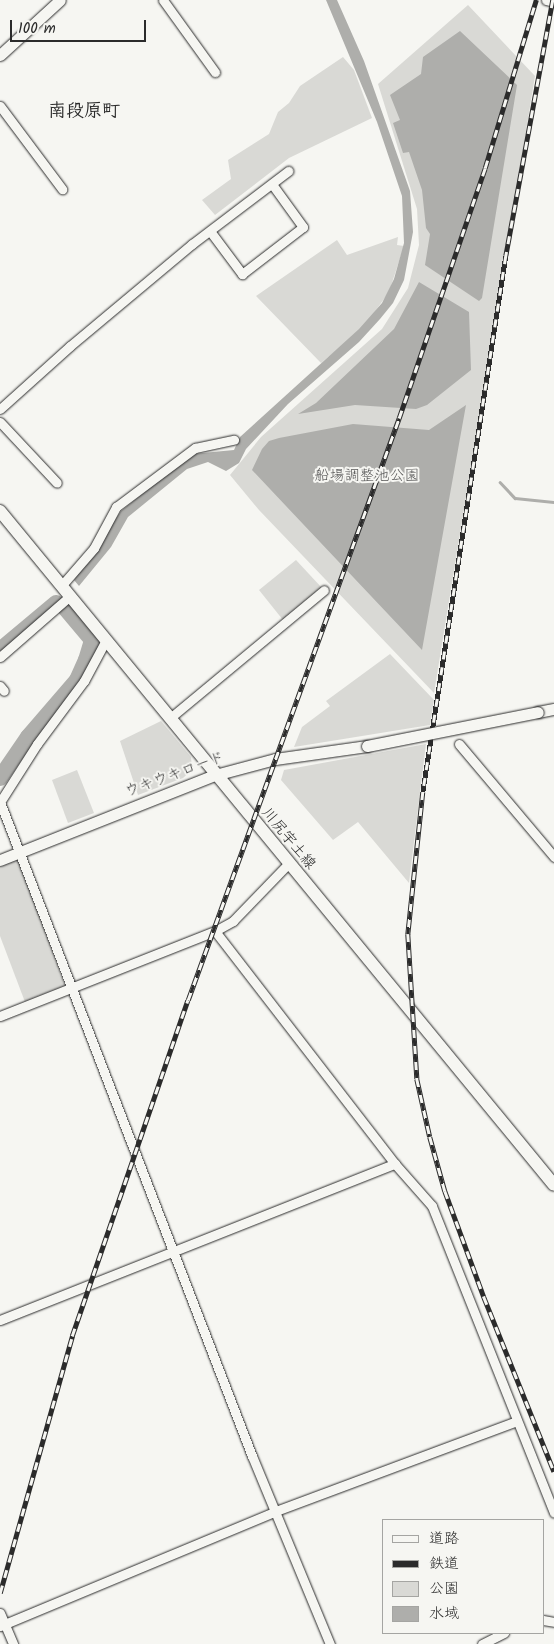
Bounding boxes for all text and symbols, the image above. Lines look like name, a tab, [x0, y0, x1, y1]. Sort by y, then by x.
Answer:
scale bar	[12, 10, 149, 42]
text: 100 m	[18, 17, 56, 41]
district label: 南段原町	[48, 101, 120, 123]
park label: 船場調整池公園	[315, 468, 419, 486]
street label: ウキウキロード	[123, 749, 227, 801]
street label: 川尻宇土線	[257, 804, 319, 874]
legend	[382, 1519, 544, 1634]
text: 道路	[429, 1527, 459, 1551]
text: 鉄道	[429, 1552, 459, 1576]
text: 公園	[429, 1577, 459, 1601]
text: 水域	[429, 1602, 459, 1626]

